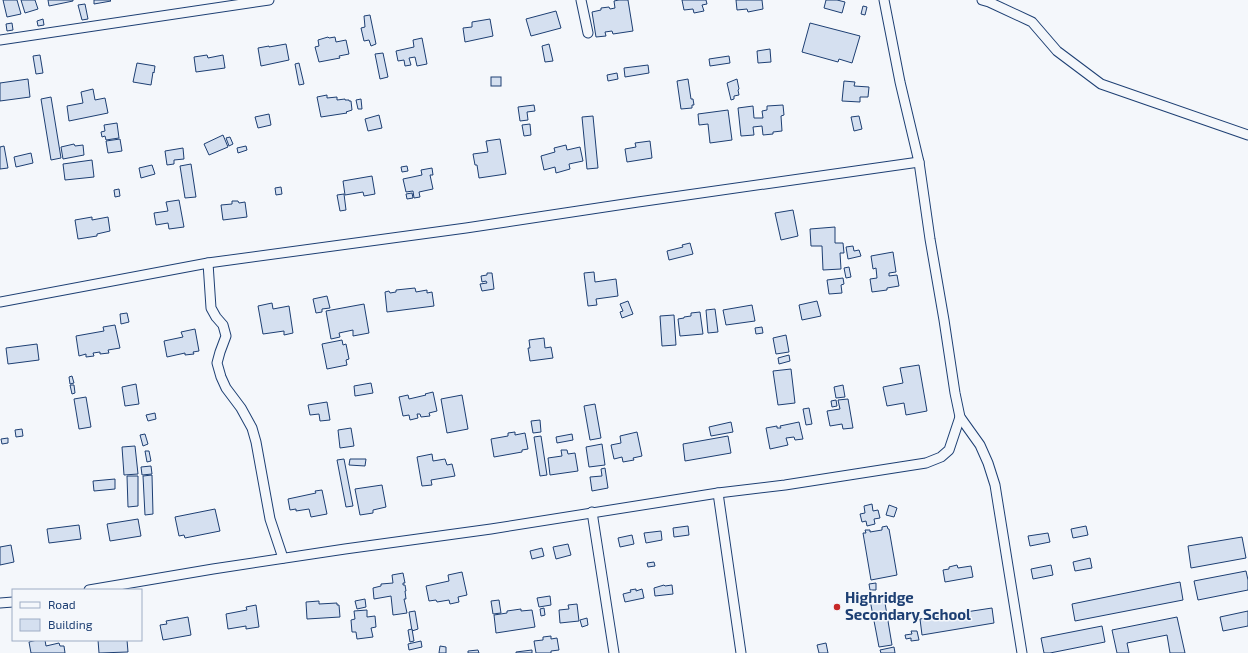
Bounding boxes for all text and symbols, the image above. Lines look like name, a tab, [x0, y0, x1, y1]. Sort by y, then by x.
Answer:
place label: Highridge Secondary School	[845, 588, 971, 624]
legend	[12, 589, 142, 641]
text: Road	[48, 597, 76, 611]
marker: Highridge Secondary School	[832, 602, 842, 612]
text: Building	[48, 617, 93, 631]

